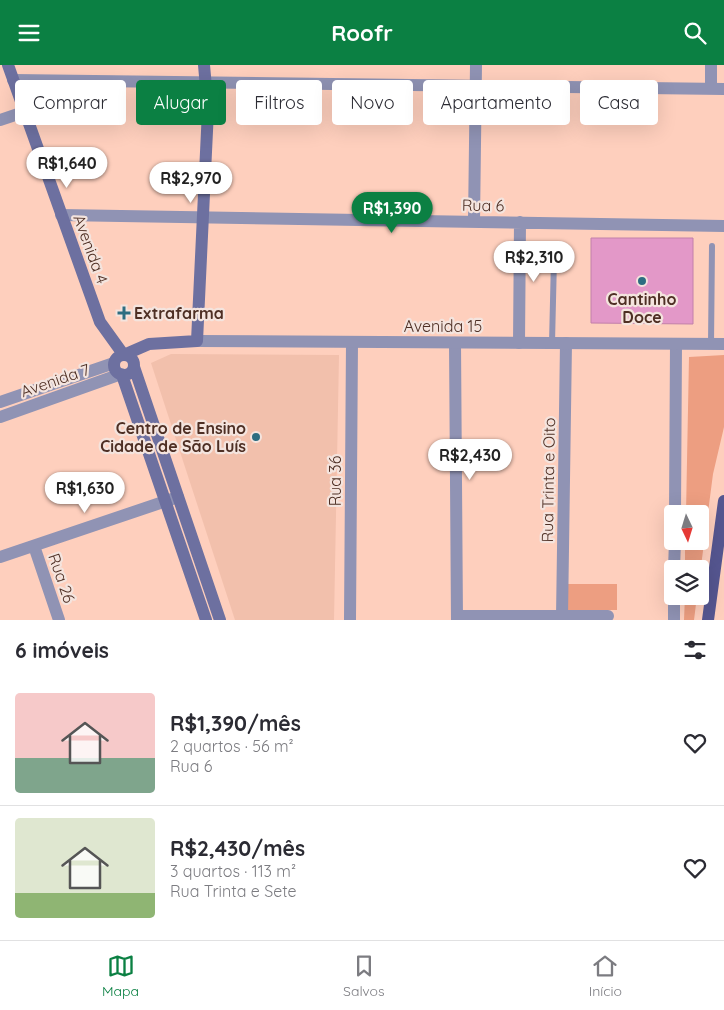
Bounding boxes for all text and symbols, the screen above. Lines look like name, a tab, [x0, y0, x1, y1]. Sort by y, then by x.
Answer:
icon: menu	[15, 19, 43, 47]
text: Roofr	[331, 19, 393, 47]
icon: search	[681, 19, 709, 47]
chip: Comprar	[15, 80, 126, 125]
chip: Alugar	[136, 80, 226, 125]
chip: Filtros	[236, 80, 322, 125]
chip: Novo	[332, 80, 413, 125]
chip: Apartamento	[423, 80, 570, 125]
chip: Casa	[580, 80, 658, 125]
pin: R$1,640	[21, 147, 113, 189]
text: R$1,640	[37, 153, 97, 173]
pin: R$2,970	[145, 161, 237, 204]
text: R$2,970	[160, 168, 222, 188]
pin: R$1,390	[346, 191, 438, 234]
street label: Rua 6	[462, 195, 505, 215]
text: R$1,390	[363, 198, 421, 218]
street label: Avenida 4	[69, 212, 113, 286]
pin: R$2,310	[488, 241, 580, 283]
text: R$2,310	[505, 247, 563, 267]
marker: Cantinho Doce	[636, 275, 648, 287]
place label: Cantinho Doce	[608, 289, 676, 327]
place label: Extrafarma	[134, 303, 224, 323]
marker: Extrafarma	[118, 307, 130, 319]
street label: Avenida 15	[404, 316, 482, 336]
street label: Avenida 7	[18, 359, 92, 401]
street label: Rua Trinta e Oito	[537, 417, 559, 543]
place label: Centro de Ensino Cidade de São Luís	[100, 418, 246, 456]
marker: Centro de Ensino Cidade de São Luís	[250, 431, 262, 443]
pin: R$2,430	[424, 439, 516, 481]
text: R$2,430	[439, 445, 501, 465]
street label: Rua 36	[325, 455, 345, 506]
pin: R$1,630	[39, 471, 131, 514]
text: R$1,630	[56, 478, 114, 498]
north arrow	[664, 505, 709, 550]
map controls	[664, 505, 709, 605]
street label: Rua 26	[44, 551, 80, 606]
button: layers	[664, 560, 709, 605]
icon: filters	[681, 636, 709, 664]
text: 6 imóveis	[15, 637, 109, 663]
text: R$1,390/mês	[170, 710, 301, 736]
icon: home	[55, 713, 115, 773]
icon: heart	[681, 729, 709, 757]
text: 2 quartos · 56 m²	[170, 736, 294, 756]
text: Rua 6	[170, 756, 212, 776]
text: R$2,430/mês	[170, 835, 305, 861]
icon: home	[55, 838, 115, 898]
icon: heart	[681, 854, 709, 882]
text: 3 quartos · 113 m²	[170, 861, 296, 881]
text: Rua Trinta e Sete	[170, 881, 297, 901]
tab: Mapa	[102, 952, 139, 1000]
tab: Salvos	[343, 952, 385, 1000]
tab: Início	[589, 952, 622, 1000]

